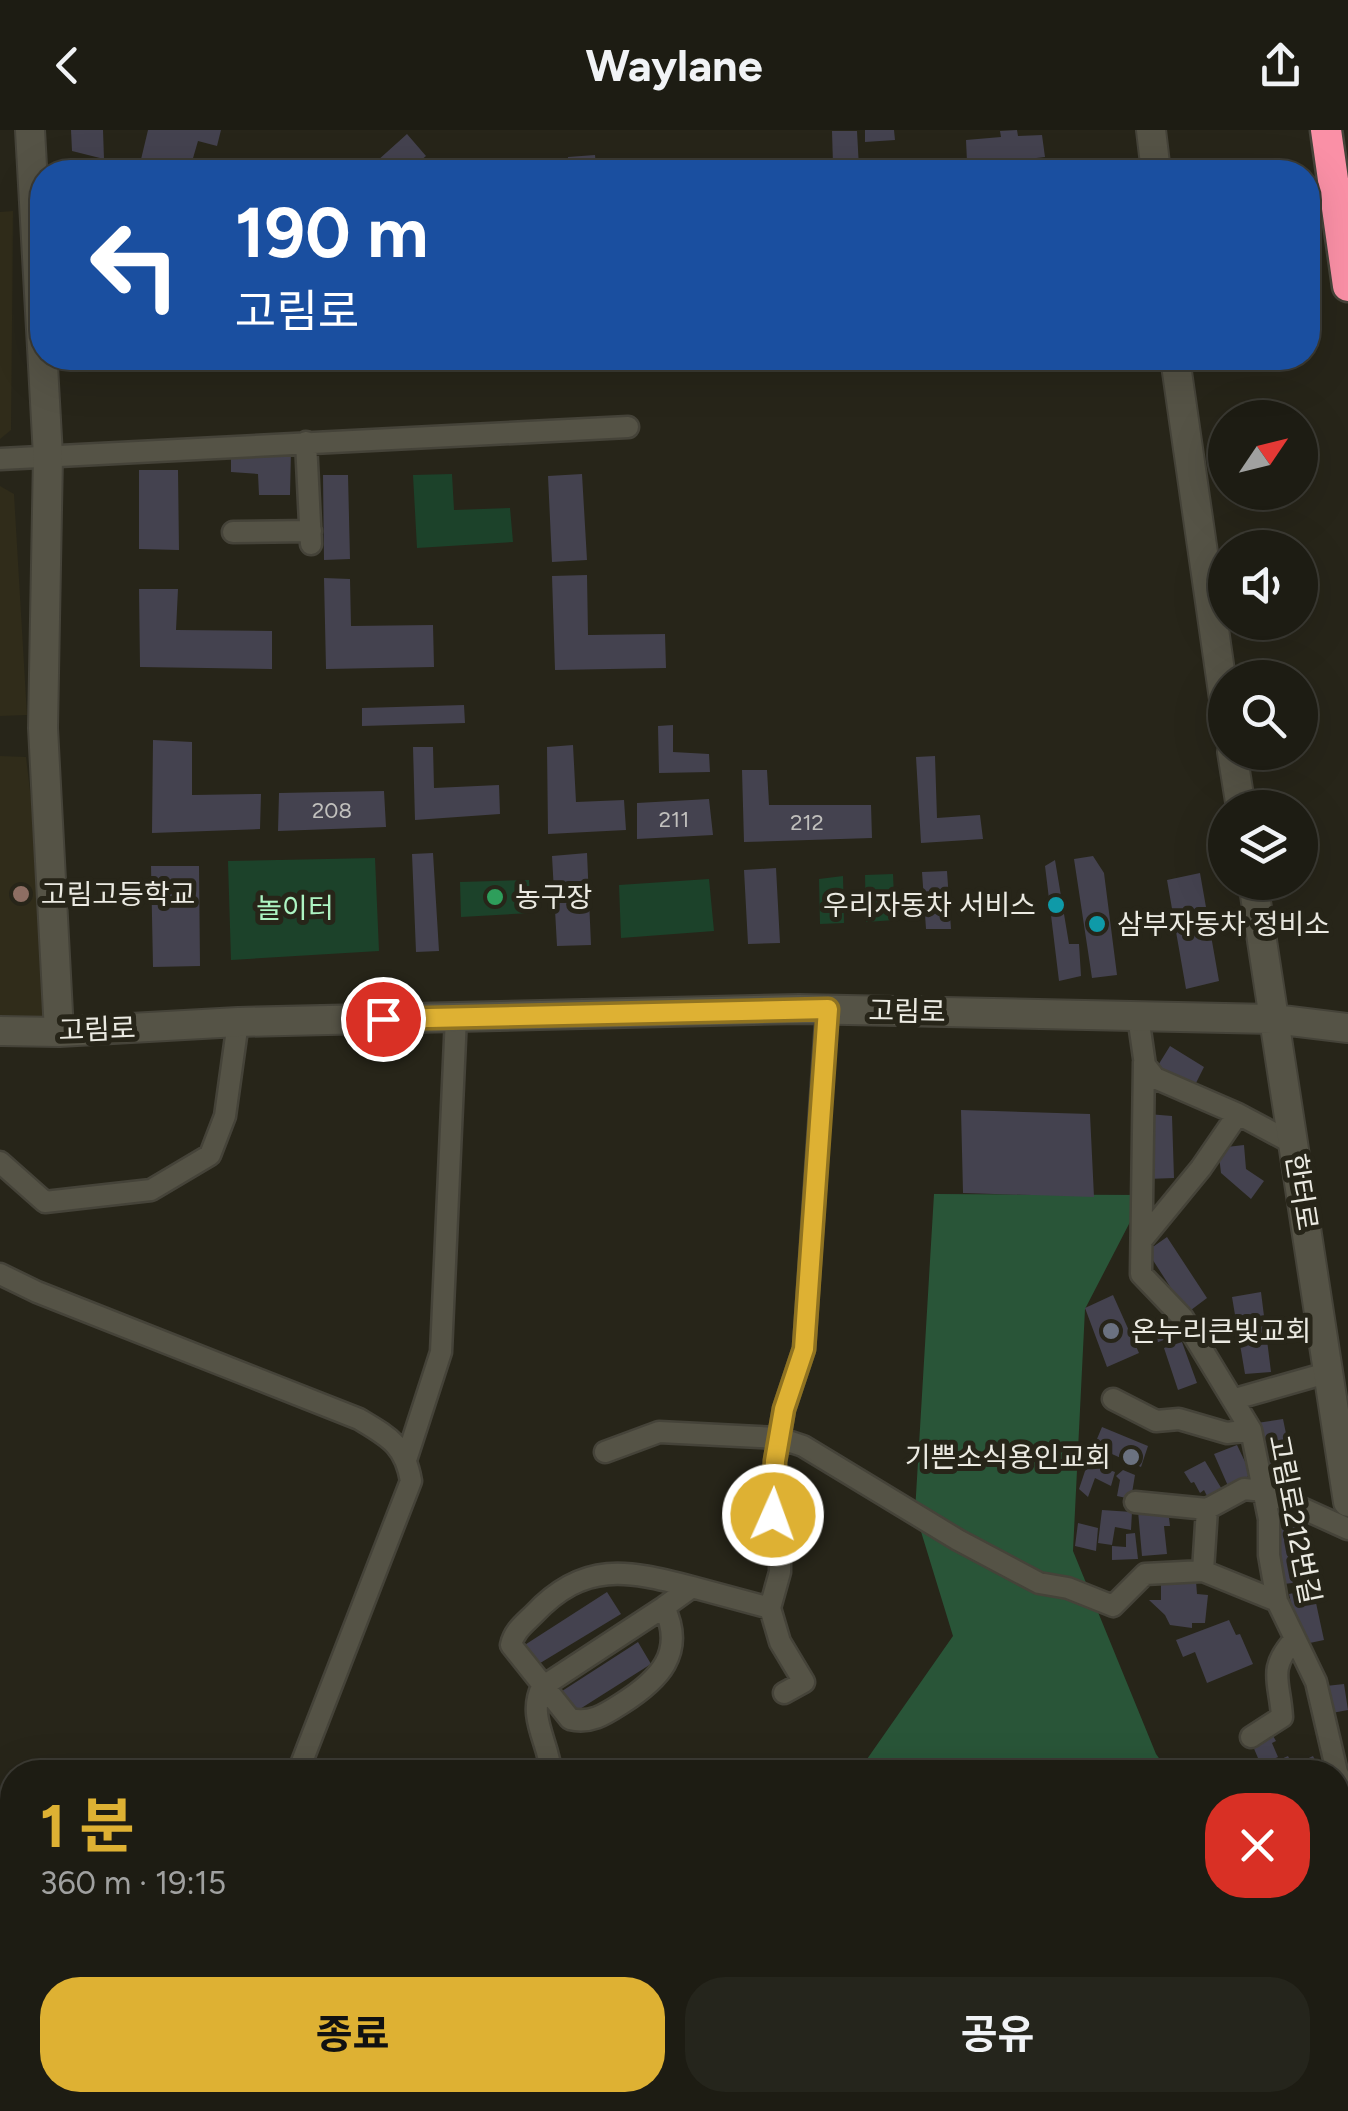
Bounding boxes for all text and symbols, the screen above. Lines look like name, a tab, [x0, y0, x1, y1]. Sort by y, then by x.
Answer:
icon: back	[40, 38, 95, 93]
text: Waylane	[585, 38, 763, 92]
icon: share	[1253, 38, 1308, 93]
text: 190 m	[235, 190, 428, 275]
icon: left	[70, 200, 200, 330]
text: 고림로	[235, 284, 359, 338]
north arrow	[1208, 400, 1318, 510]
map controls	[1208, 400, 1318, 900]
button: sound	[1208, 530, 1318, 640]
button: search	[1208, 660, 1318, 770]
button: layers	[1208, 790, 1318, 900]
house number: 208	[312, 797, 352, 824]
house number: 211	[659, 806, 689, 833]
house number: 212	[790, 809, 824, 836]
place label: 고림고등학교	[41, 877, 196, 911]
place label: 농구장	[515, 880, 592, 914]
marker: 고림고등학교	[10, 883, 32, 905]
marker: 농구장	[484, 886, 506, 908]
place label: 우리자동차 서비스	[823, 888, 1036, 922]
park label: 놀이터	[256, 891, 334, 925]
marker: 우리자동차 서비스	[1045, 894, 1067, 916]
place label: 삼부자동차 정비소	[1117, 907, 1330, 941]
marker: 삼부자동차 정비소	[1086, 913, 1108, 935]
pin	[341, 977, 426, 1062]
icon: arrive	[356, 992, 411, 1047]
street label: 고림로	[868, 993, 946, 1029]
street label: 고림로	[58, 1011, 136, 1047]
street label: 한터로	[1279, 1151, 1325, 1233]
place label: 온누리큰빛교회	[1131, 1314, 1311, 1348]
marker: 온누리큰빛교회	[1100, 1320, 1122, 1342]
street label: 고림로212번길	[1262, 1431, 1328, 1607]
place label: 기쁜소식용인교회	[905, 1440, 1111, 1474]
marker: 기쁜소식용인교회	[1120, 1446, 1142, 1468]
position arrow	[721, 1463, 825, 1567]
text: 1 분	[40, 1790, 135, 1862]
button: close	[1205, 1793, 1310, 1898]
text: 360 m · 19:15	[40, 1864, 226, 1902]
button: 종료	[40, 1977, 665, 2092]
button: 공유	[685, 1977, 1310, 2092]

